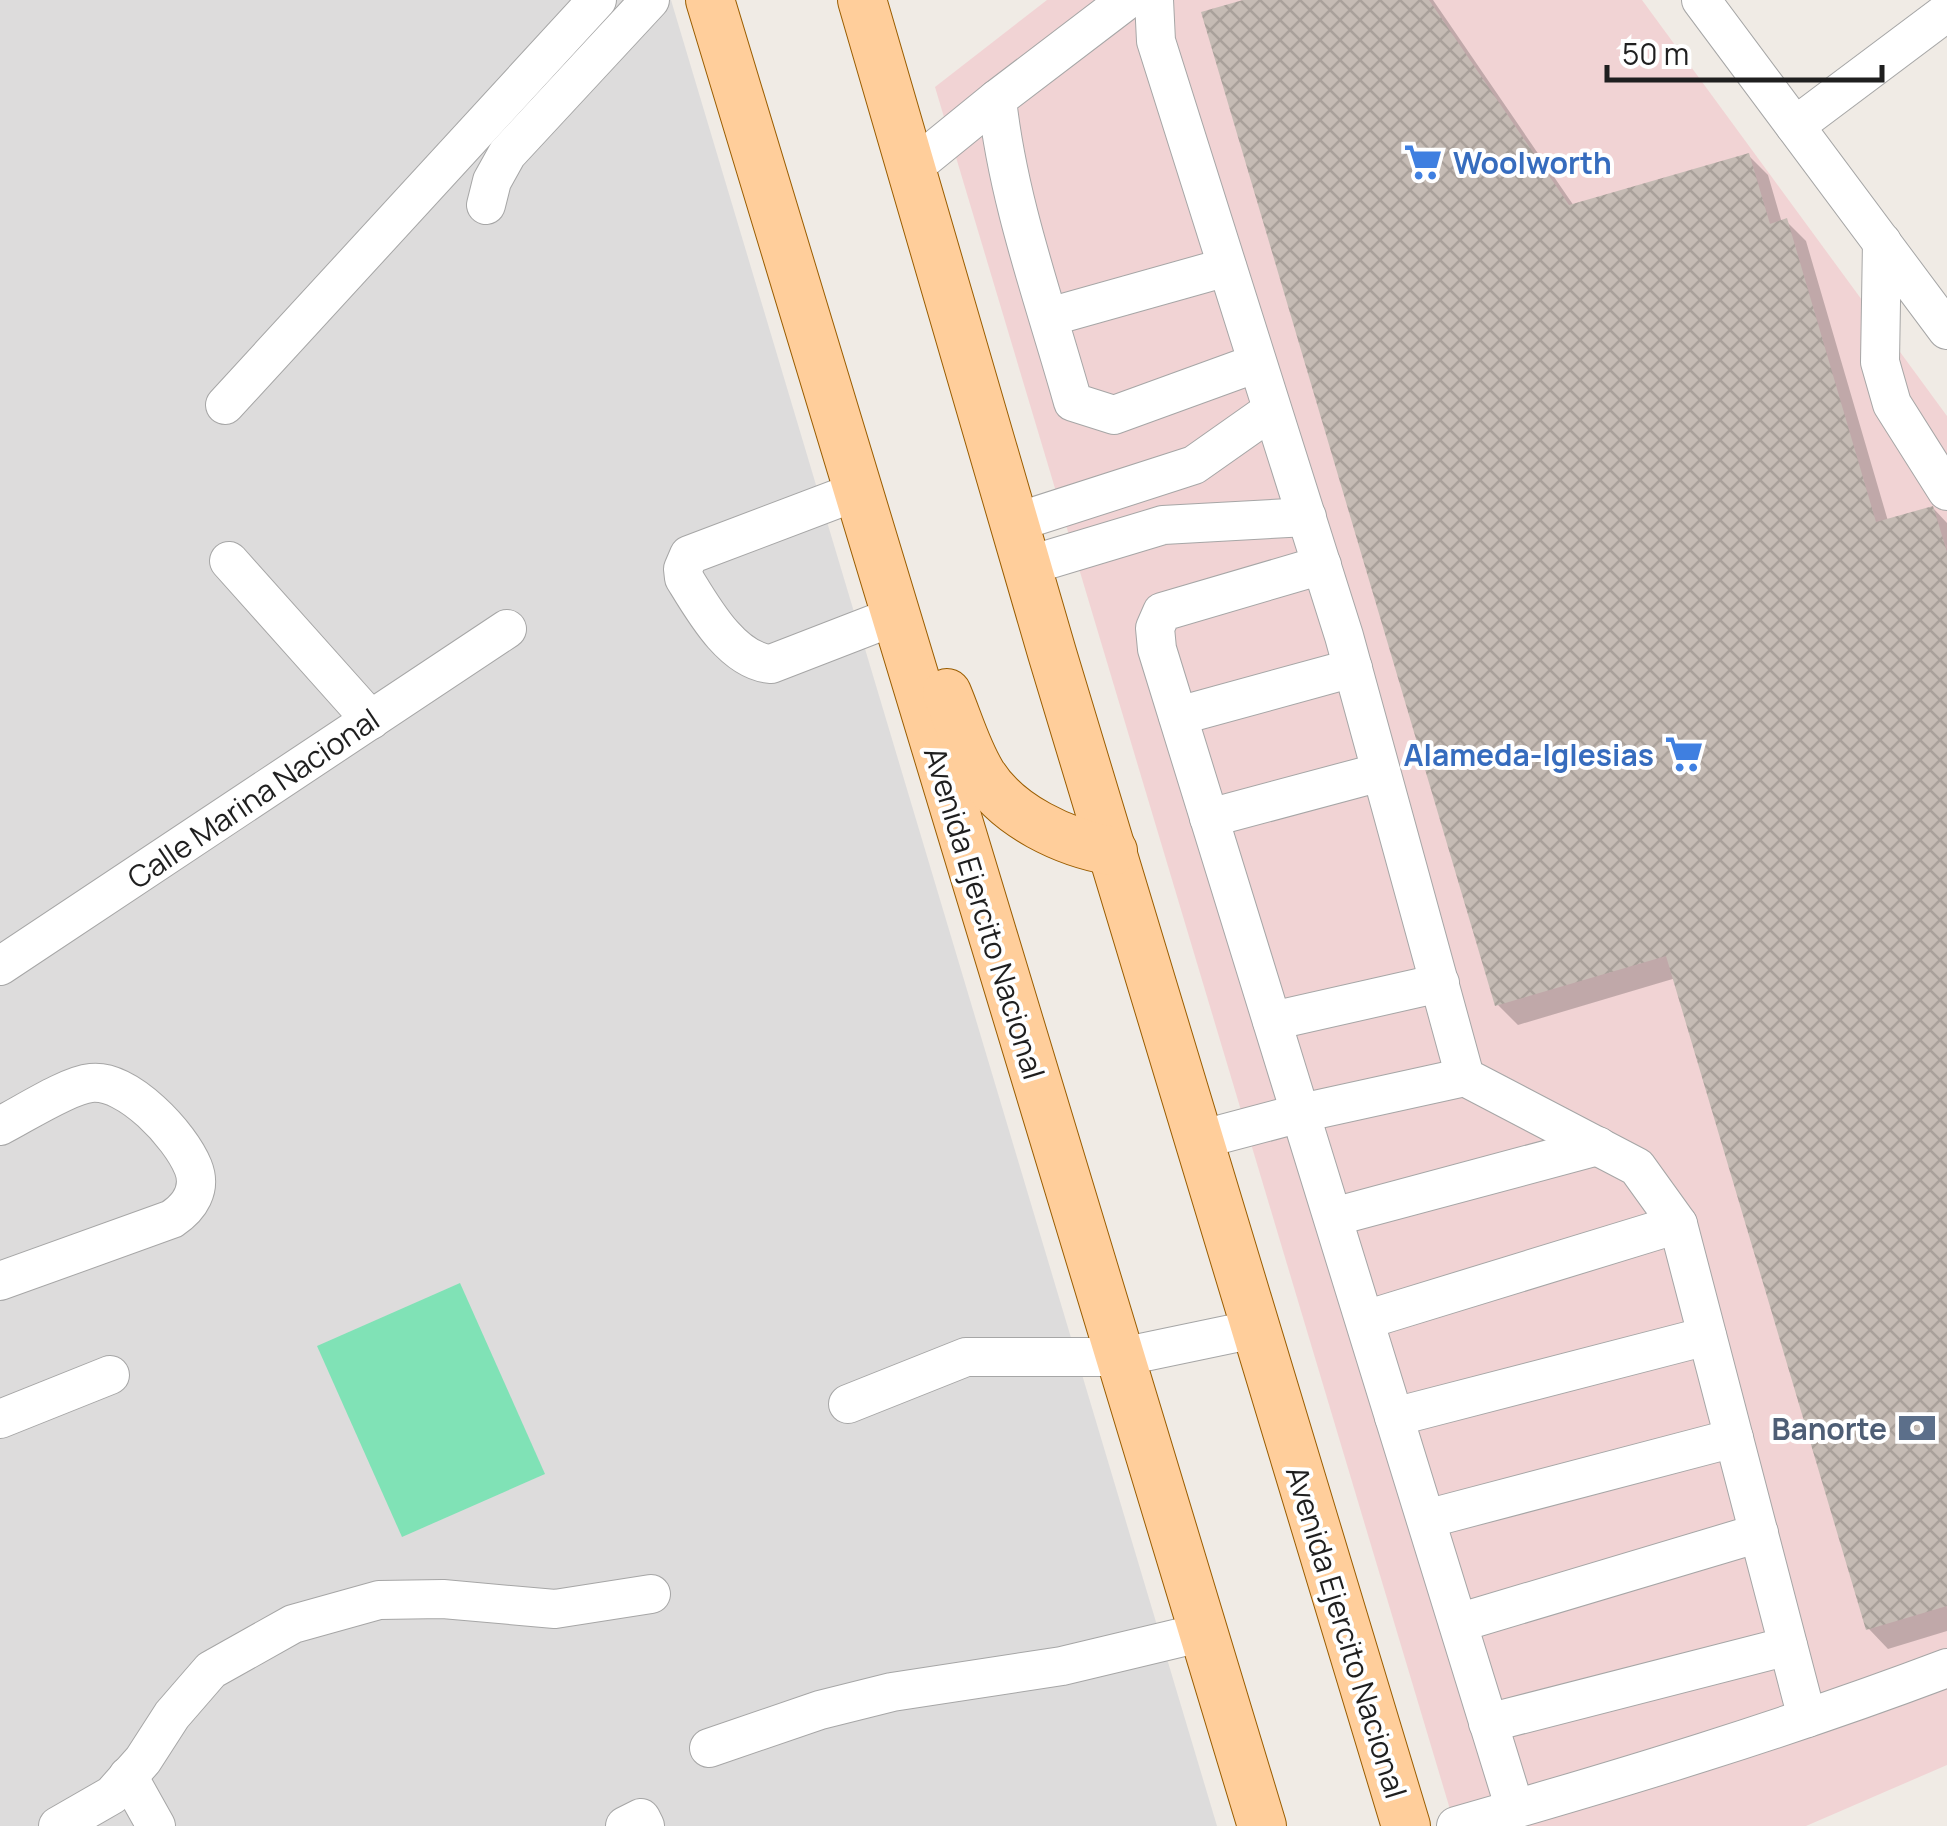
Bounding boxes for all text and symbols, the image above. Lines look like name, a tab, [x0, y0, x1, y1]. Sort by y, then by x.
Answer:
scale bar	[1607, 20, 1882, 82]
text: 50 m	[1622, 33, 1689, 74]
supermarket icon: Woolworth	[1402, 141, 1444, 183]
place label: Woolworth	[1453, 142, 1612, 183]
street label: Calle Marina Nacional	[119, 698, 387, 898]
supermarket icon: Alameda-Iglesias	[1663, 733, 1705, 775]
place label: Alameda-Iglesias	[1403, 734, 1654, 775]
street label: Avenida Ejercito Nacional	[915, 742, 1055, 1084]
bank icon: Banorte	[1896, 1407, 1938, 1449]
place label: Banorte	[1772, 1408, 1887, 1449]
street label: Avenida Ejercito Nacional	[1277, 1461, 1417, 1803]

